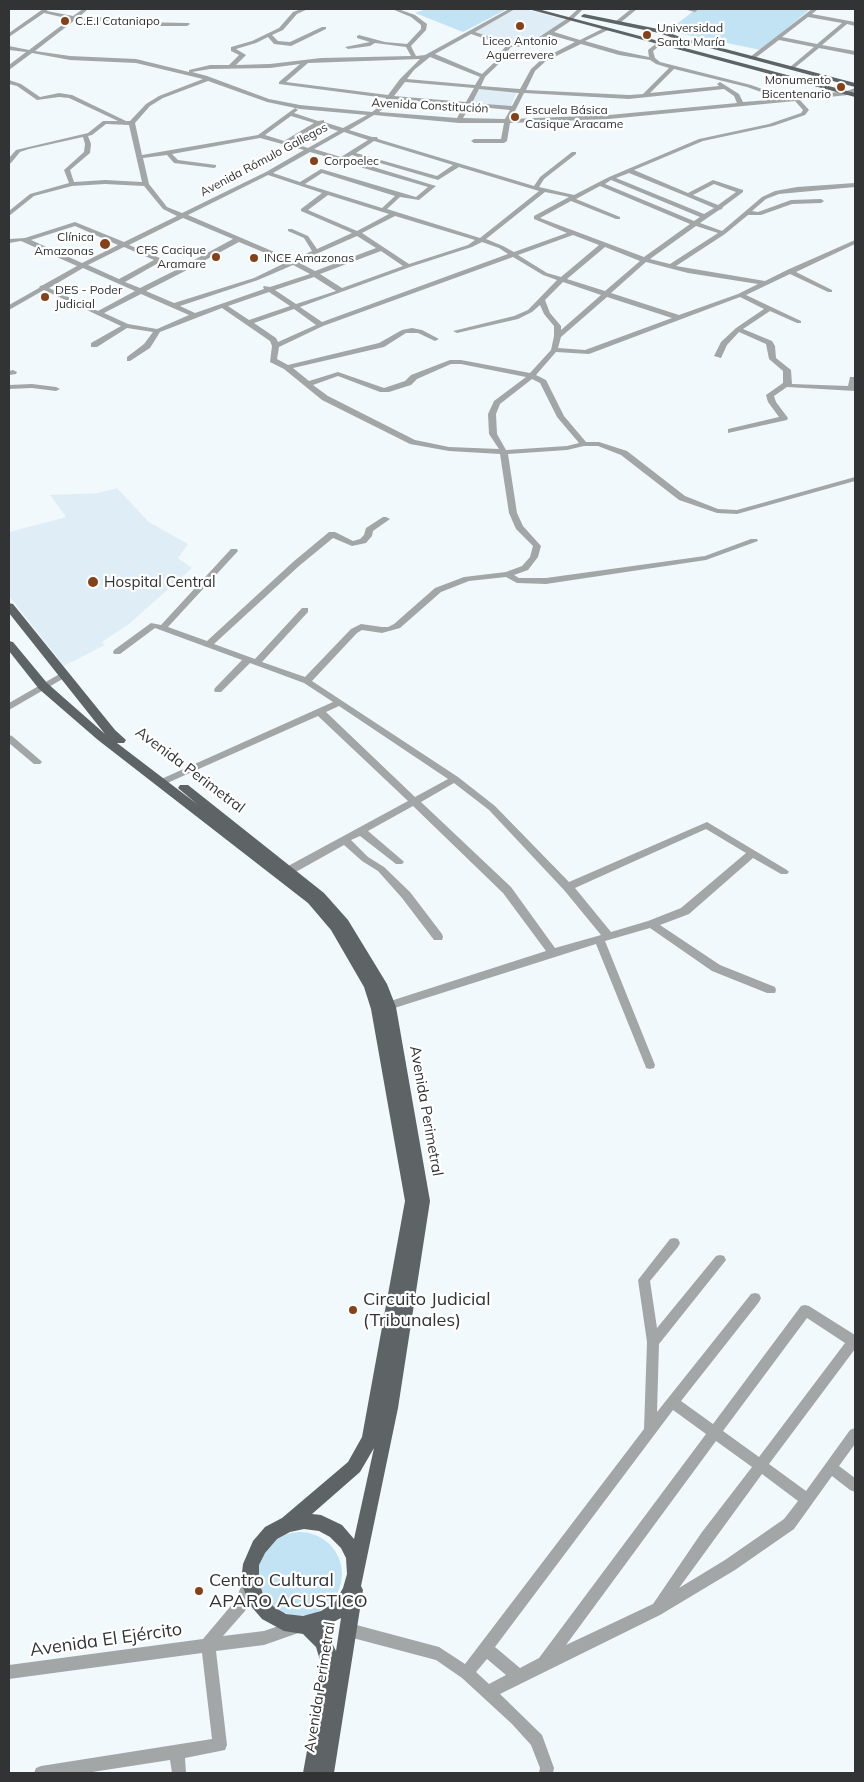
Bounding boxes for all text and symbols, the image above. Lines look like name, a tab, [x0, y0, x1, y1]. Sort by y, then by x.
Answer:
place label: C.E.I Cataniapo	[75, 14, 160, 28]
marker: C.E.I Cataniapo	[59, 15, 71, 27]
marker: Liceo Antonio Aguerrevere	[514, 20, 526, 32]
place label: Universidad Santa María	[657, 21, 725, 49]
marker: Universidad Santa María	[641, 29, 653, 41]
place label: Liceo Antonio Aguerrevere	[482, 34, 558, 62]
place label: Monumento Bicentenario	[762, 73, 831, 101]
marker: Monumento Bicentenario	[835, 81, 847, 93]
street label: Avenida Constitución	[371, 96, 489, 116]
place label: Escuela Básica Casique Aracame	[525, 103, 623, 131]
marker: Escuela Básica Casique Aracame	[509, 111, 521, 123]
street label: Avenida Rómulo Gallegos	[198, 120, 330, 200]
place label: Corpoelec	[324, 154, 379, 168]
marker: Corpoelec	[308, 155, 320, 167]
place label: Clínica Amazonas	[34, 230, 94, 258]
marker: Clínica Amazonas	[98, 237, 112, 251]
place label: CFS Cacique Aramare	[136, 243, 206, 271]
marker: CFS Cacique Aramare	[210, 251, 222, 263]
place label: INCE Amazonas	[264, 251, 354, 265]
marker: INCE Amazonas	[248, 252, 260, 264]
place label: DES - Poder Judicial	[55, 283, 122, 311]
marker: DES - Poder Judicial	[39, 291, 51, 303]
place label: Hospital Central	[104, 573, 216, 591]
marker: Hospital Central	[86, 575, 100, 589]
street label: Avenida Perimetral	[132, 723, 248, 817]
street label: Avenida Perimetral	[406, 1044, 446, 1178]
place label: Circuito Judicial (Tribunales)	[363, 1289, 490, 1332]
marker: Circuito Judicial (Tribunales)	[347, 1304, 359, 1316]
place label: Centro Cultural APARO ACUSTICO	[209, 1570, 368, 1612]
marker: Centro Cultural APARO ACUSTICO	[193, 1585, 205, 1597]
street label: Avenida El Ejército	[29, 1619, 183, 1661]
street label: Avenida Perimetral	[301, 1620, 339, 1754]

